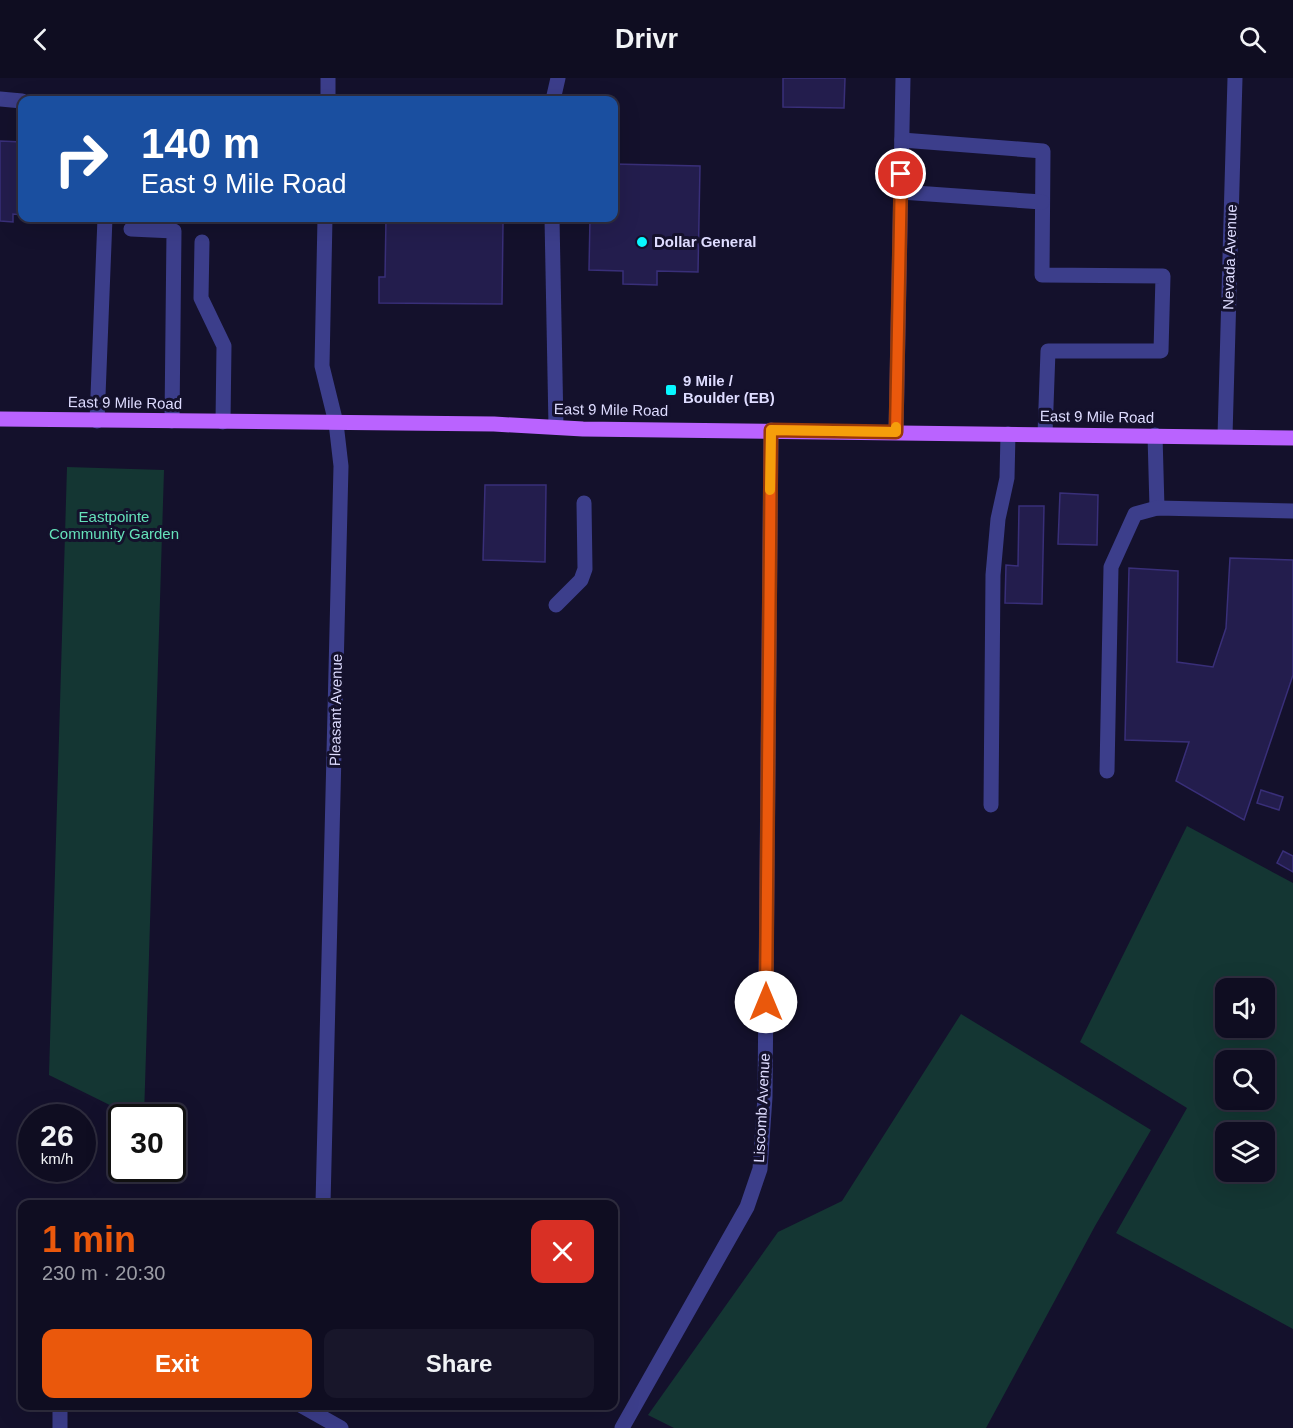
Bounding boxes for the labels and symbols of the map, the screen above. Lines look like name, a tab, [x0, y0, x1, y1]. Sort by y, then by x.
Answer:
pin	[875, 148, 926, 199]
street label: Nevada Avenue	[1219, 204, 1240, 310]
place label: Dollar General	[654, 233, 757, 250]
marker: Dollar General	[635, 235, 649, 249]
place label: 9 Mile / Boulder (EB)	[683, 372, 775, 406]
marker: 9 Mile / Boulder (EB)	[664, 383, 678, 397]
street label: East 9 Mile Road	[68, 393, 182, 412]
street label: East 9 Mile Road	[554, 400, 668, 419]
street label: East 9 Mile Road	[1040, 407, 1154, 426]
park label: Eastpointe Community Garden	[49, 508, 179, 542]
street label: Pleasant Avenue	[326, 654, 345, 766]
position arrow	[734, 970, 798, 1034]
street label: Liscomb Avenue	[750, 1053, 773, 1163]
speed limit sign: 30	[108, 1104, 186, 1182]

